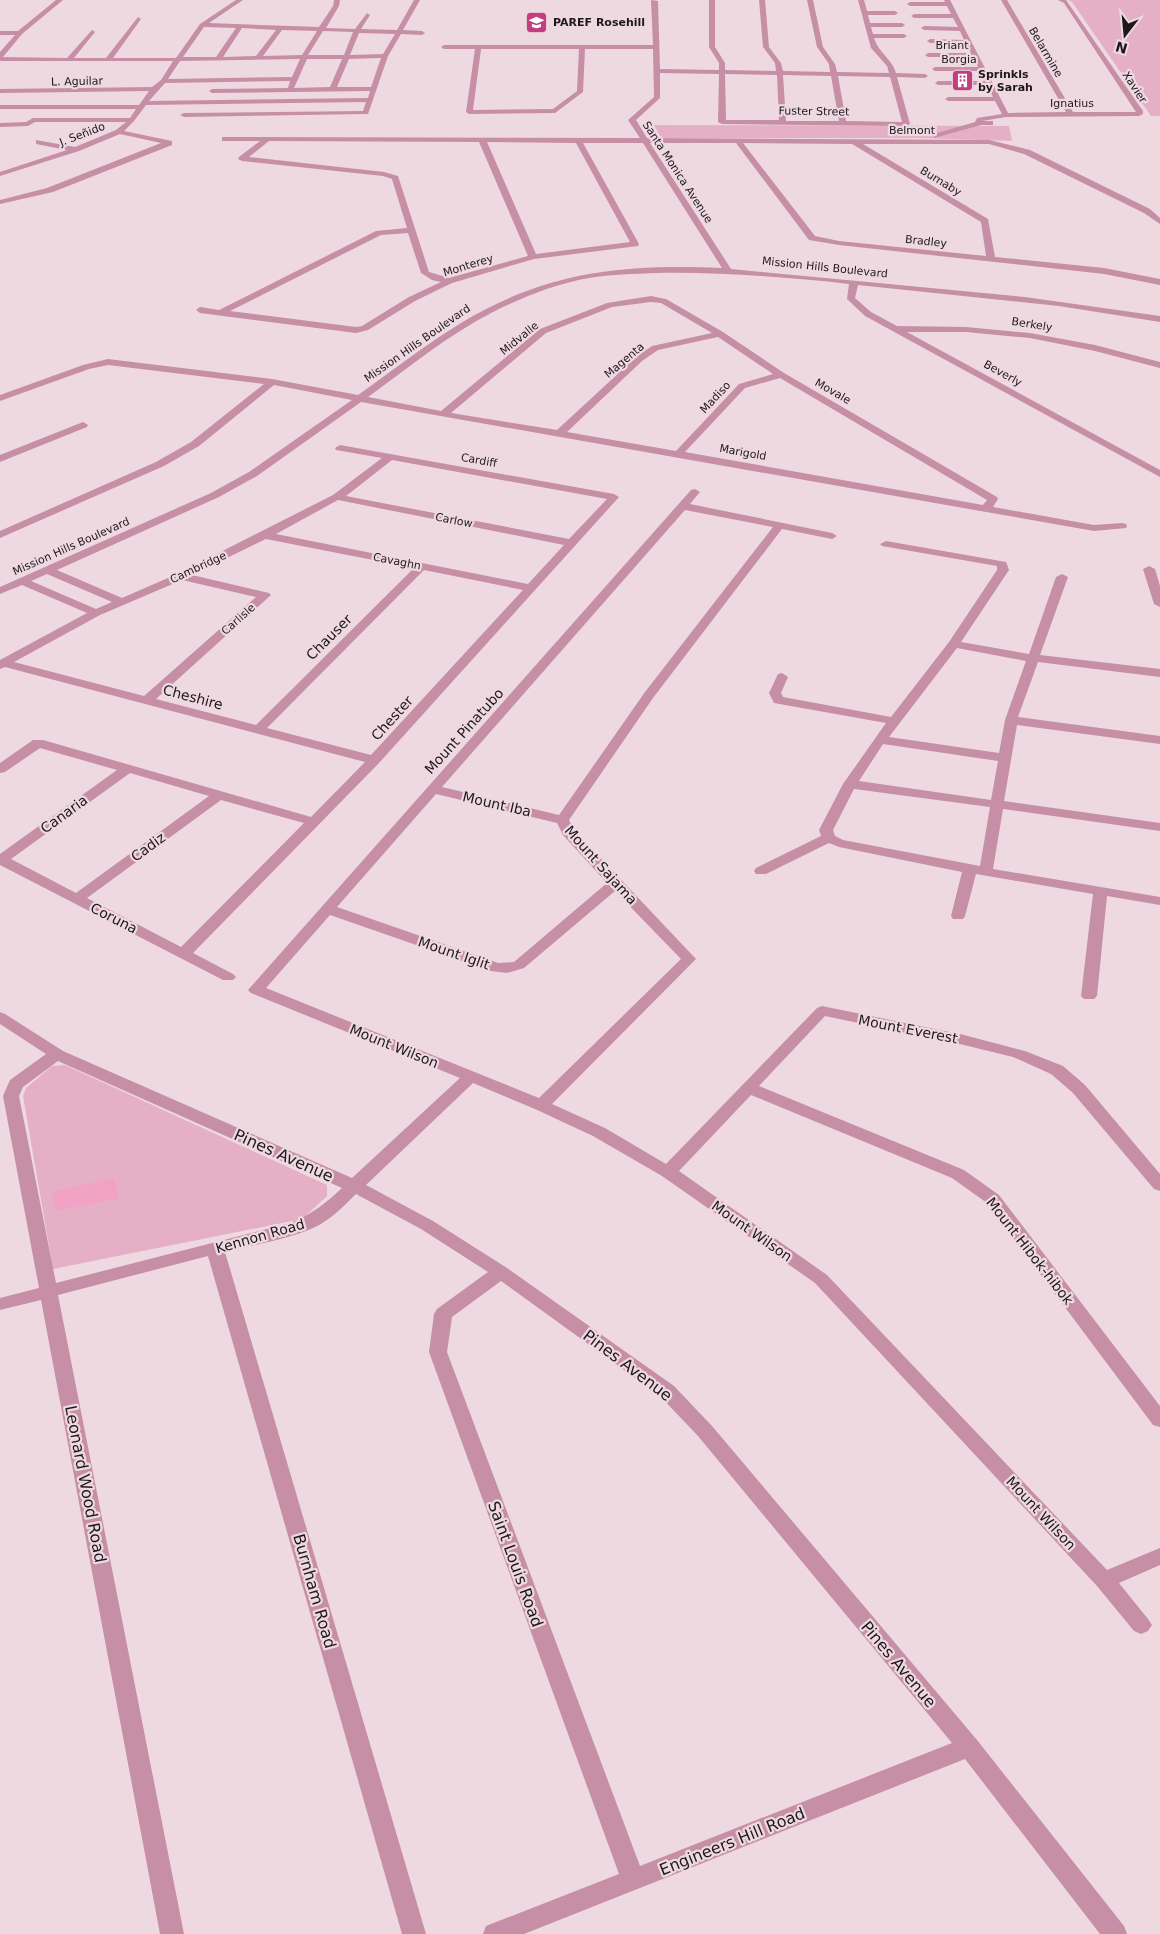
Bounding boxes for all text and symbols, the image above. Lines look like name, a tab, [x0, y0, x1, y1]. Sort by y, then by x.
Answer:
school or university icon: PAREF Rosehill	[525, 10, 549, 34]
north arrow	[1100, 10, 1150, 60]
place label: PAREF Rosehill	[553, 16, 645, 29]
street label: Belarmine	[1026, 25, 1065, 80]
text: N	[1114, 38, 1129, 57]
street label: Briant	[935, 39, 969, 52]
street label: Borgia	[941, 53, 977, 66]
building icon: Sprinkls by Sarah	[950, 68, 974, 92]
place label: Sprinkls by Sarah	[978, 68, 1033, 94]
street label: Xavier	[1120, 69, 1150, 106]
street label: L. Aguilar	[51, 75, 104, 88]
street label: Ignatius	[1050, 97, 1094, 110]
street label: Fuster Street	[778, 104, 850, 119]
street label: Santa Monica Avenue	[640, 119, 715, 226]
street label: J. Señido	[57, 120, 107, 149]
street label: Belmont	[889, 124, 936, 137]
street label: Burnaby	[918, 164, 964, 199]
street label: Bradley	[904, 233, 948, 250]
street label: Monterey	[441, 252, 495, 279]
street label: Mission Hills Boulevard	[761, 254, 889, 281]
street label: Mission Hills Boulevard	[362, 302, 473, 385]
street label: Berkely	[1011, 315, 1054, 334]
street label: Midvalle	[497, 319, 541, 358]
street label: Magenta	[602, 340, 647, 381]
street label: Beverly	[981, 358, 1025, 389]
street label: Movale	[812, 376, 853, 407]
street label: Madiso	[697, 379, 734, 416]
street label: Marigold	[718, 442, 767, 463]
street label: Cardiff	[460, 451, 498, 470]
street label: Carlow	[434, 511, 474, 530]
street label: Mission Hills Boulevard	[11, 515, 132, 578]
street label: Cambridge	[168, 549, 229, 586]
street label: Cavaghn	[372, 550, 422, 573]
street label: Carlisle	[219, 601, 258, 638]
street label: Chauser	[303, 611, 355, 663]
street label: Cheshire	[161, 681, 225, 713]
street label: Mount Pinatubo	[421, 685, 507, 777]
street label: Chester	[368, 692, 416, 744]
street label: Mount Iba	[461, 788, 533, 820]
street label: Canaria	[37, 792, 91, 836]
street label: Mount Sajama	[561, 822, 641, 908]
street label: Cadiz	[128, 829, 168, 865]
street label: Coruna	[88, 899, 140, 937]
street label: Mount Iglit	[416, 933, 492, 973]
street label: Mount Everest	[857, 1012, 960, 1047]
street label: Mount Wilson	[347, 1021, 441, 1071]
street label: Pines Avenue	[231, 1125, 336, 1186]
street label: Mount Hibok-hibok	[983, 1194, 1077, 1309]
street label: Mount Wilson	[709, 1197, 795, 1265]
street label: Kennon Road	[214, 1216, 306, 1256]
street label: Pines Avenue	[579, 1326, 676, 1405]
street label: Leonard Wood Road	[61, 1404, 110, 1564]
street label: Mount Wilson	[1003, 1473, 1079, 1553]
street label: Saint Louis Road	[484, 1499, 547, 1630]
street label: Burnham Road	[289, 1532, 340, 1651]
street label: Pines Avenue	[857, 1617, 940, 1711]
street label: Engineers Hill Road	[657, 1804, 808, 1879]

